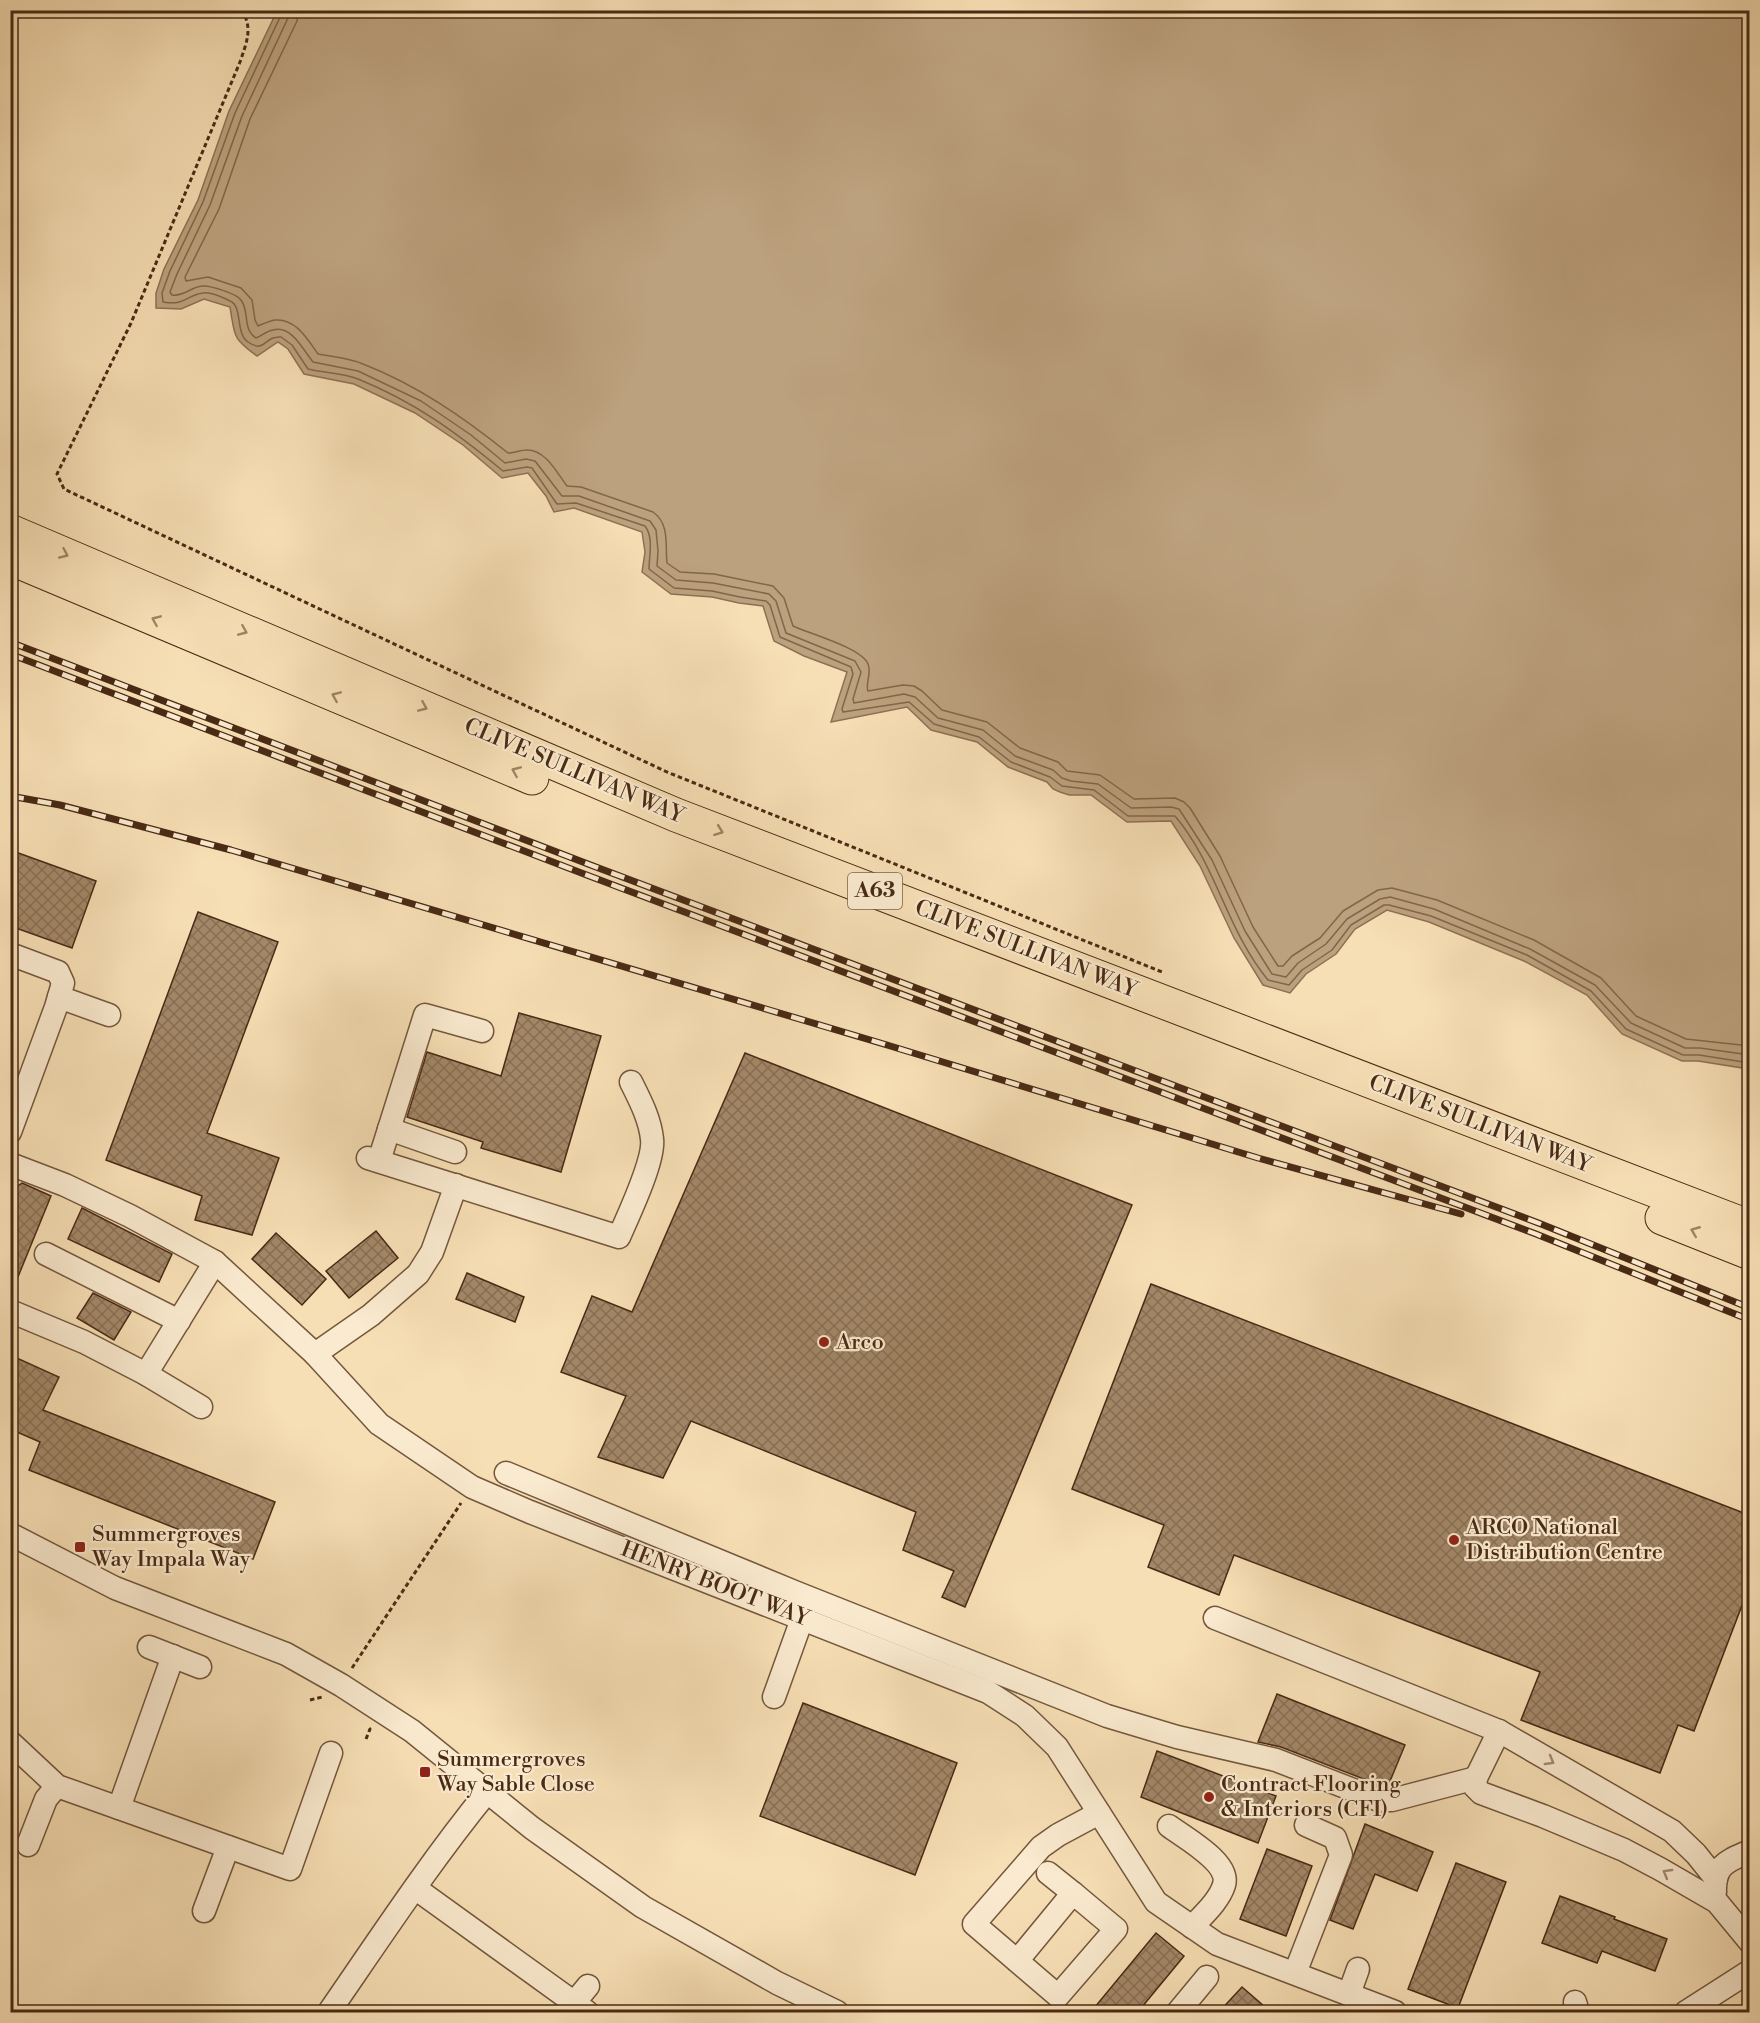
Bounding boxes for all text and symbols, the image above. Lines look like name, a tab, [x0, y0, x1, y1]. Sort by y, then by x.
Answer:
one-way arrow	[58, 547, 69, 559]
one-way arrow	[152, 615, 163, 627]
one-way arrow	[237, 623, 248, 635]
one-way arrow	[331, 691, 342, 703]
one-way arrow	[417, 700, 428, 712]
street label: CLIVE SULLIVAN WAY	[460, 712, 689, 830]
one-way arrow	[511, 766, 522, 778]
one-way arrow	[713, 824, 724, 836]
road number: A63	[848, 873, 902, 909]
street label: CLIVE SULLIVAN WAY	[911, 894, 1142, 1004]
street label: CLIVE SULLIVAN WAY	[1365, 1069, 1596, 1179]
one-way arrow	[1690, 1226, 1701, 1238]
place label: Arco	[835, 1329, 884, 1356]
marker: Arco	[817, 1335, 831, 1349]
place label: ARCO National Distribution Centre	[1465, 1514, 1663, 1566]
place label: Summergroves Way Impala Way	[91, 1521, 251, 1573]
marker: ARCO National Distribution Centre	[1447, 1533, 1461, 1547]
street label: HENRY BOOT WAY	[617, 1536, 814, 1633]
marker: Summergroves Way Impala Way	[73, 1540, 87, 1554]
place label: Summergroves Way Sable Close	[436, 1746, 595, 1798]
one-way arrow	[1544, 1753, 1554, 1765]
marker: Summergroves Way Sable Close	[418, 1765, 432, 1779]
place label: Contract Flooring & Interiors (CFI)	[1221, 1771, 1401, 1823]
marker: Contract Flooring & Interiors (CFI)	[1202, 1790, 1216, 1804]
one-way arrow	[1662, 1869, 1673, 1880]

